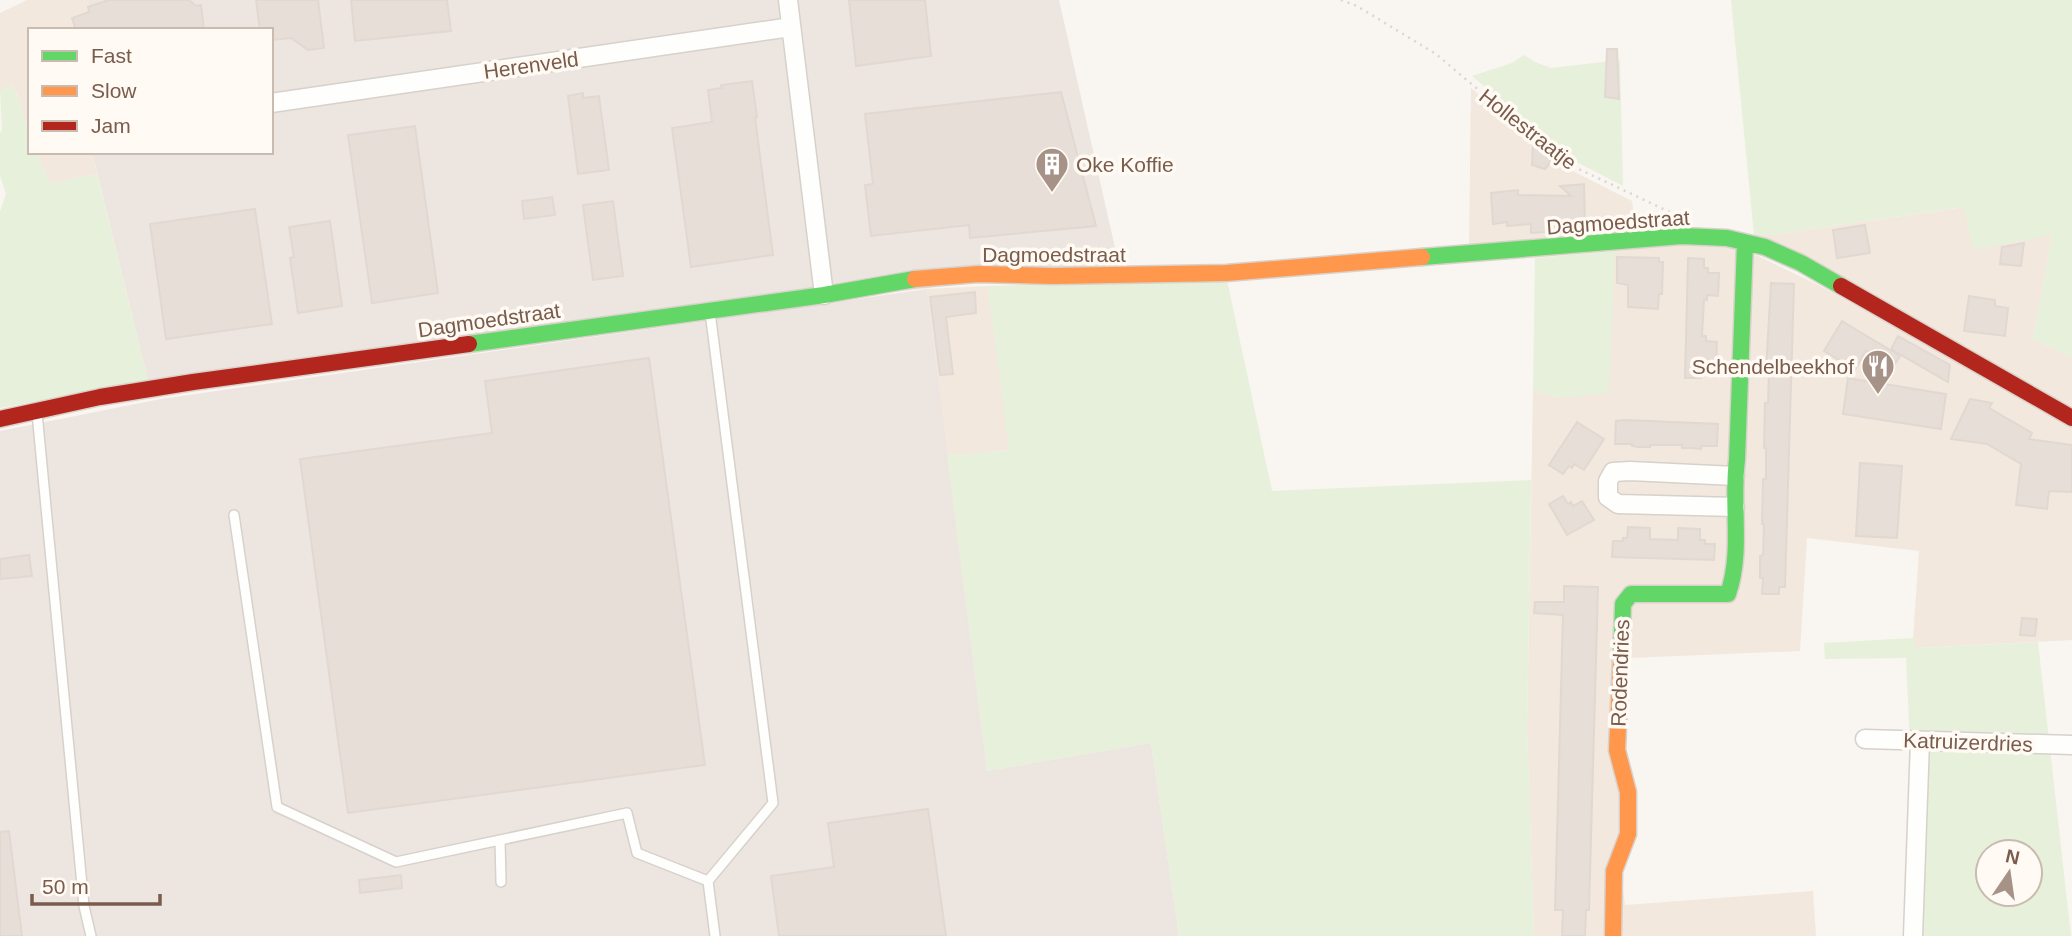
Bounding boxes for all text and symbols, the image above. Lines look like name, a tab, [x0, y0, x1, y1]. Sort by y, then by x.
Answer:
legend	[28, 28, 273, 154]
text: Fast	[91, 44, 132, 67]
street label: Herenveld	[482, 47, 580, 83]
text: Slow	[91, 79, 137, 102]
street label: Hollestraatje	[1475, 84, 1581, 174]
text: Jam	[91, 114, 131, 137]
building icon: Oke Koffie	[1033, 145, 1071, 194]
place label: Oke Koffie	[1076, 153, 1174, 176]
street label: Dagmoedstraat	[1546, 206, 1691, 238]
street label: Dagmoedstraat	[982, 243, 1126, 266]
street label: Dagmoedstraat	[416, 299, 562, 341]
restaurant icon: Schendelbeekhof	[1859, 347, 1897, 396]
place label: Schendelbeekhof	[1692, 355, 1854, 378]
street label: Rodendries	[1607, 619, 1633, 727]
street label: Katruizerdries	[1903, 728, 2033, 756]
north arrow	[1974, 838, 2044, 908]
text: N	[2004, 845, 2022, 869]
scale bar	[32, 862, 159, 906]
text: 50 m	[42, 875, 89, 898]

